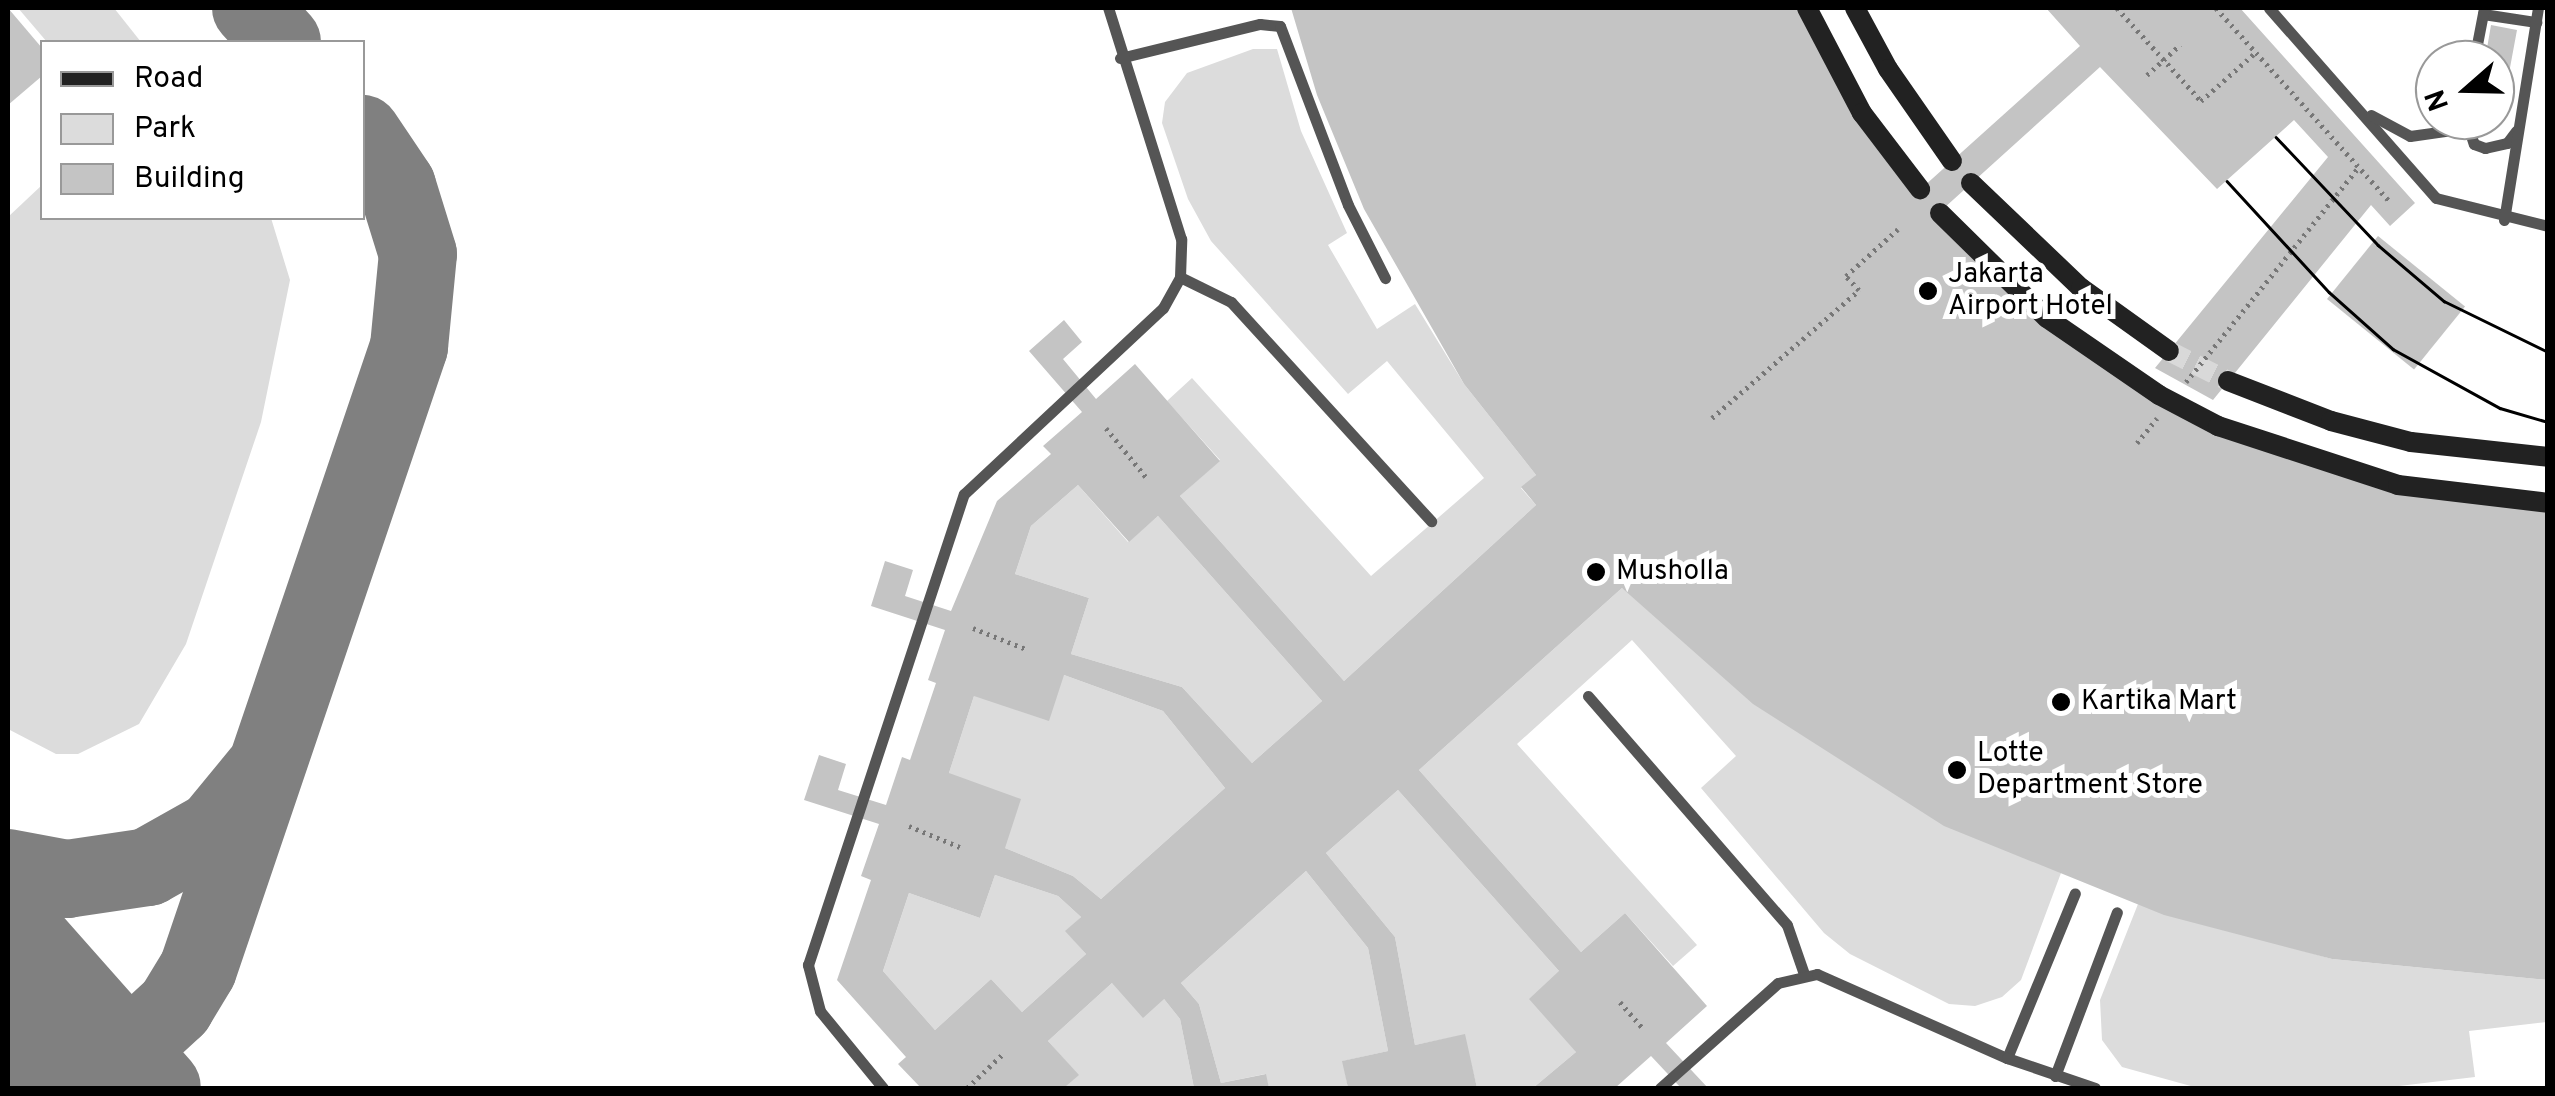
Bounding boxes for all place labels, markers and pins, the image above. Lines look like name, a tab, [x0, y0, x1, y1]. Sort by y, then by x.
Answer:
place label: Jakarta Airport Hotel	[1948, 258, 2113, 324]
marker: Jakarta Airport Hotel	[1917, 280, 1939, 302]
place label: Musholla	[1616, 555, 1729, 589]
marker: Musholla	[1585, 561, 1607, 583]
place label: Kartika Mart	[2081, 685, 2237, 719]
marker: Kartika Mart	[2050, 691, 2072, 713]
place label: Lotte Department Store	[1977, 737, 2203, 803]
marker: Lotte Department Store	[1946, 759, 1968, 781]

